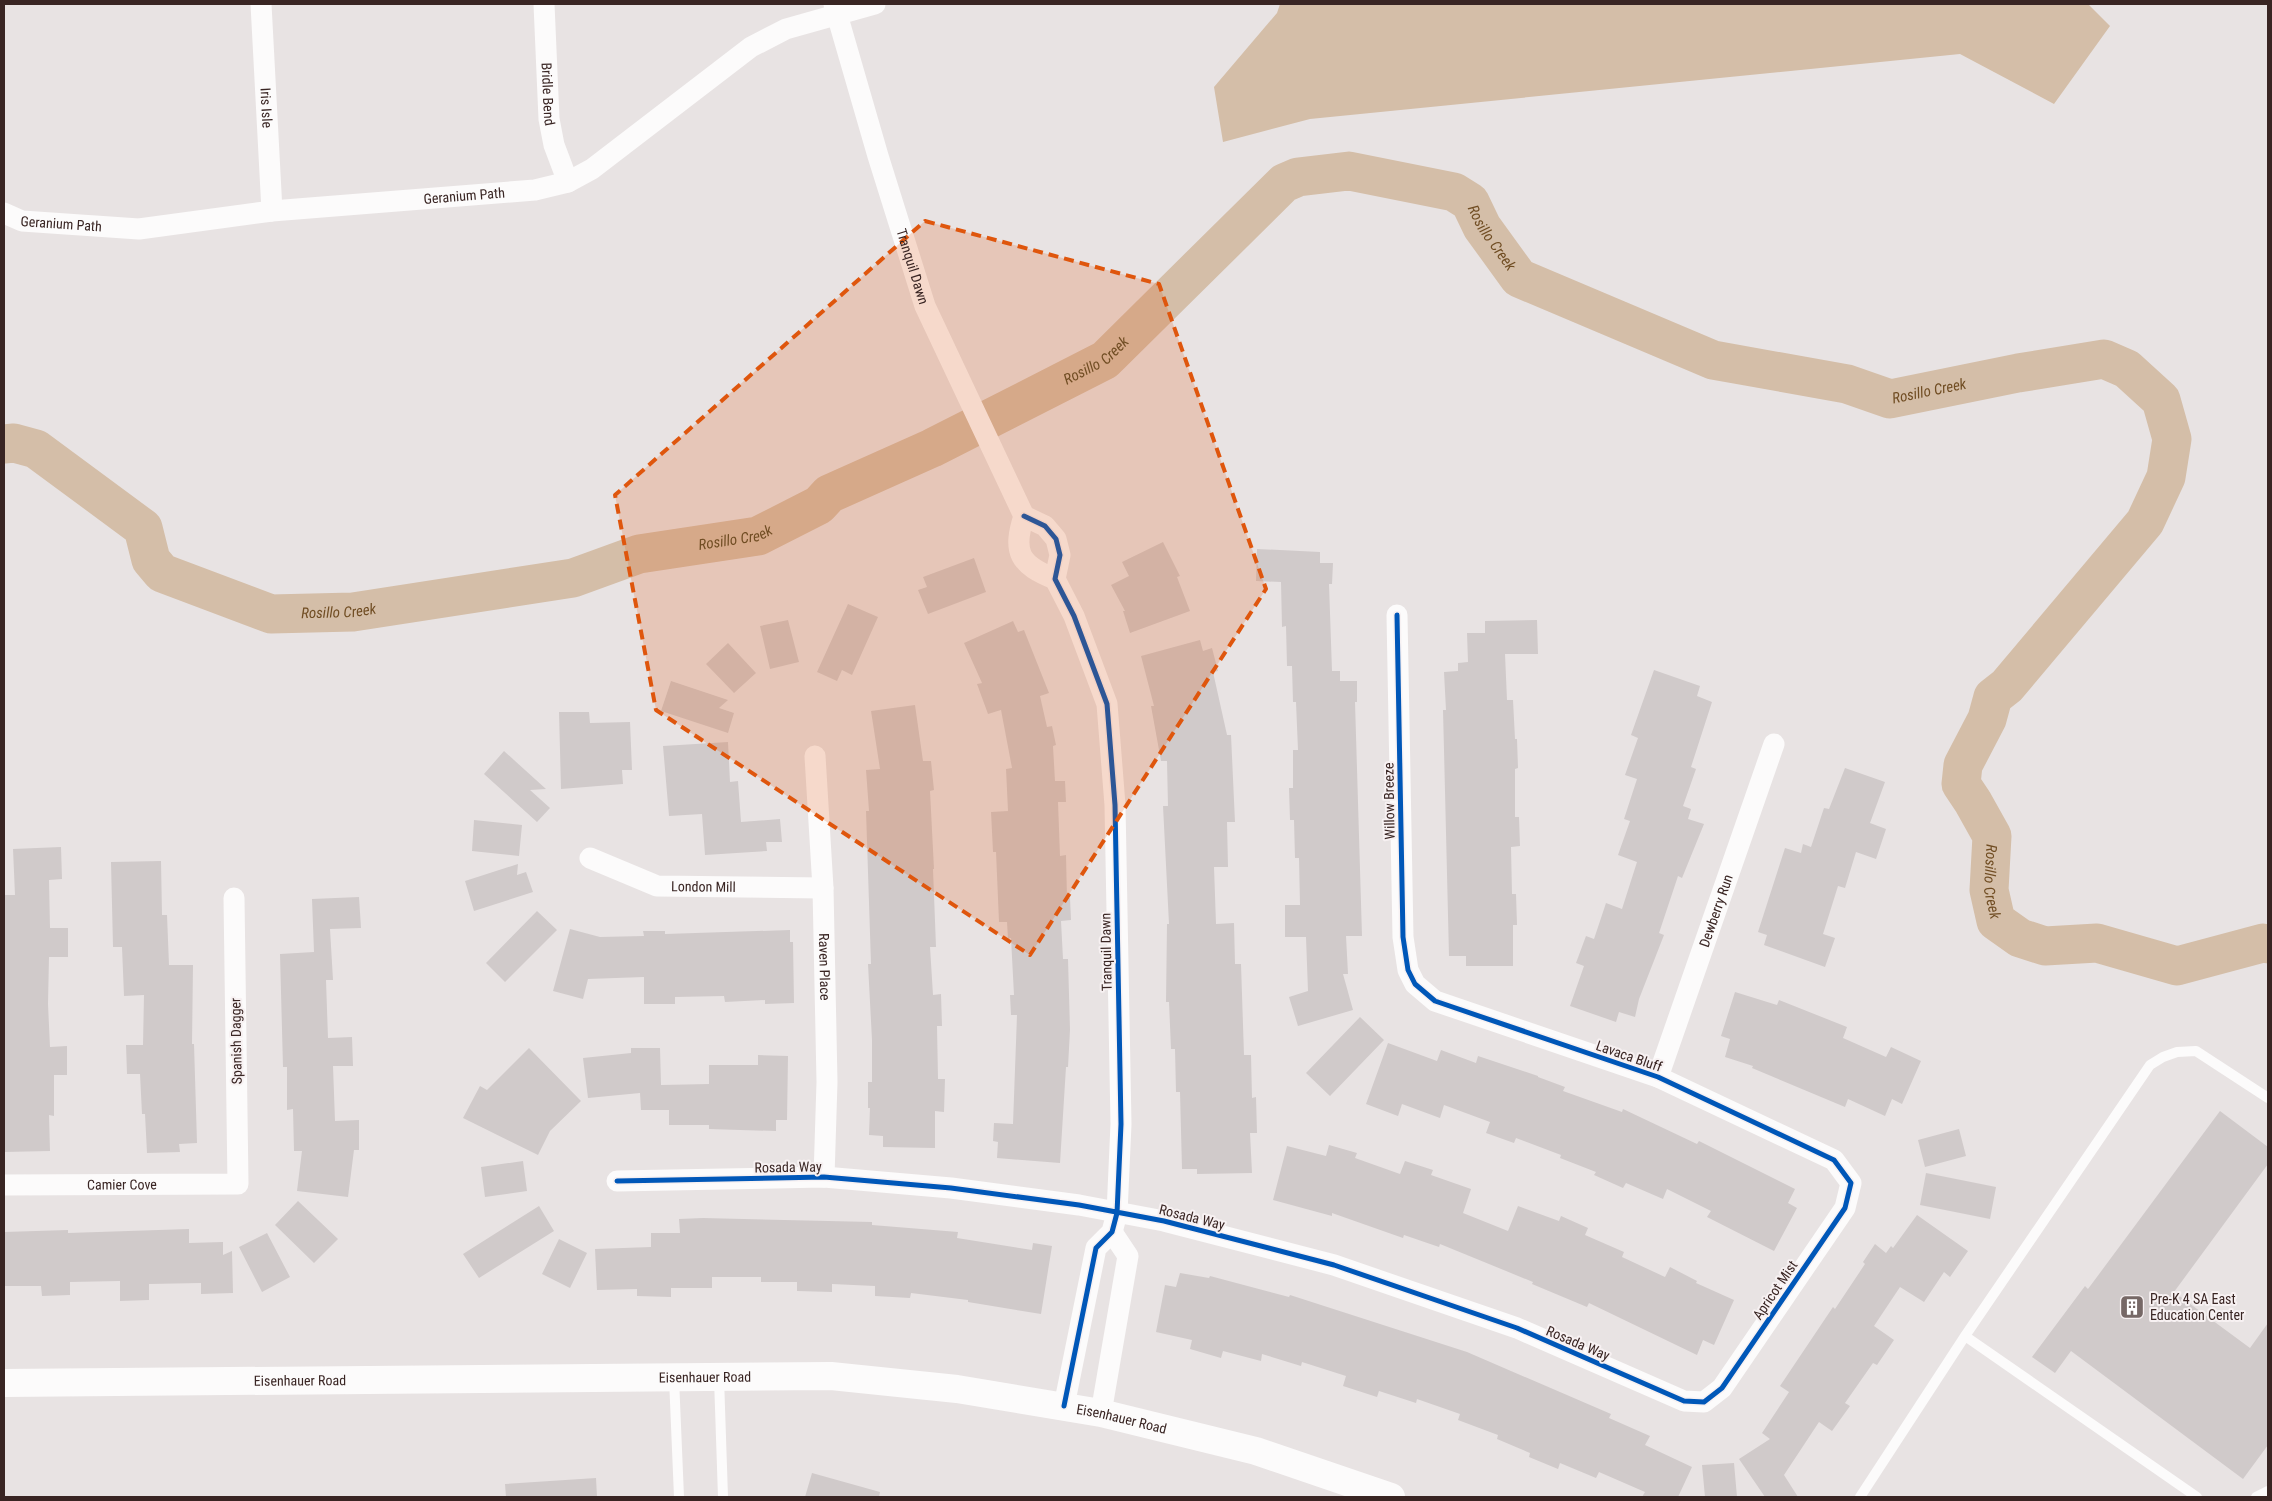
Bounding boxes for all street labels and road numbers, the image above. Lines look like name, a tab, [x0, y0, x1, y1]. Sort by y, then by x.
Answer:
street label: Bridle Bend	[539, 62, 558, 127]
street label: Iris Isle	[257, 87, 276, 129]
street label: Geranium Path	[423, 184, 505, 207]
street label: Geranium Path	[20, 213, 102, 234]
street label: Tranquil Dawn	[893, 227, 932, 306]
street label: Willow Breeze	[1380, 762, 1398, 840]
street label: Dewberry Run	[1696, 872, 1736, 949]
street label: London Mill	[671, 878, 736, 895]
street label: Tranquil Dawn	[1097, 913, 1115, 991]
street label: Raven Place	[816, 933, 833, 1001]
street label: Spanish Dagger	[227, 998, 245, 1084]
street label: Lavaca Bluff	[1594, 1037, 1665, 1075]
street label: Rosada Way	[754, 1158, 822, 1176]
street label: Camier Cove	[87, 1176, 157, 1193]
street label: Rosada Way	[1157, 1201, 1227, 1233]
street label: Apricot Mist	[1749, 1257, 1801, 1323]
street label: Rosada Way	[1544, 1322, 1612, 1364]
street label: Eisenhauer Road	[659, 1369, 751, 1385]
street label: Eisenhauer Road	[254, 1372, 346, 1389]
street label: Eisenhauer Road	[1075, 1401, 1168, 1437]

